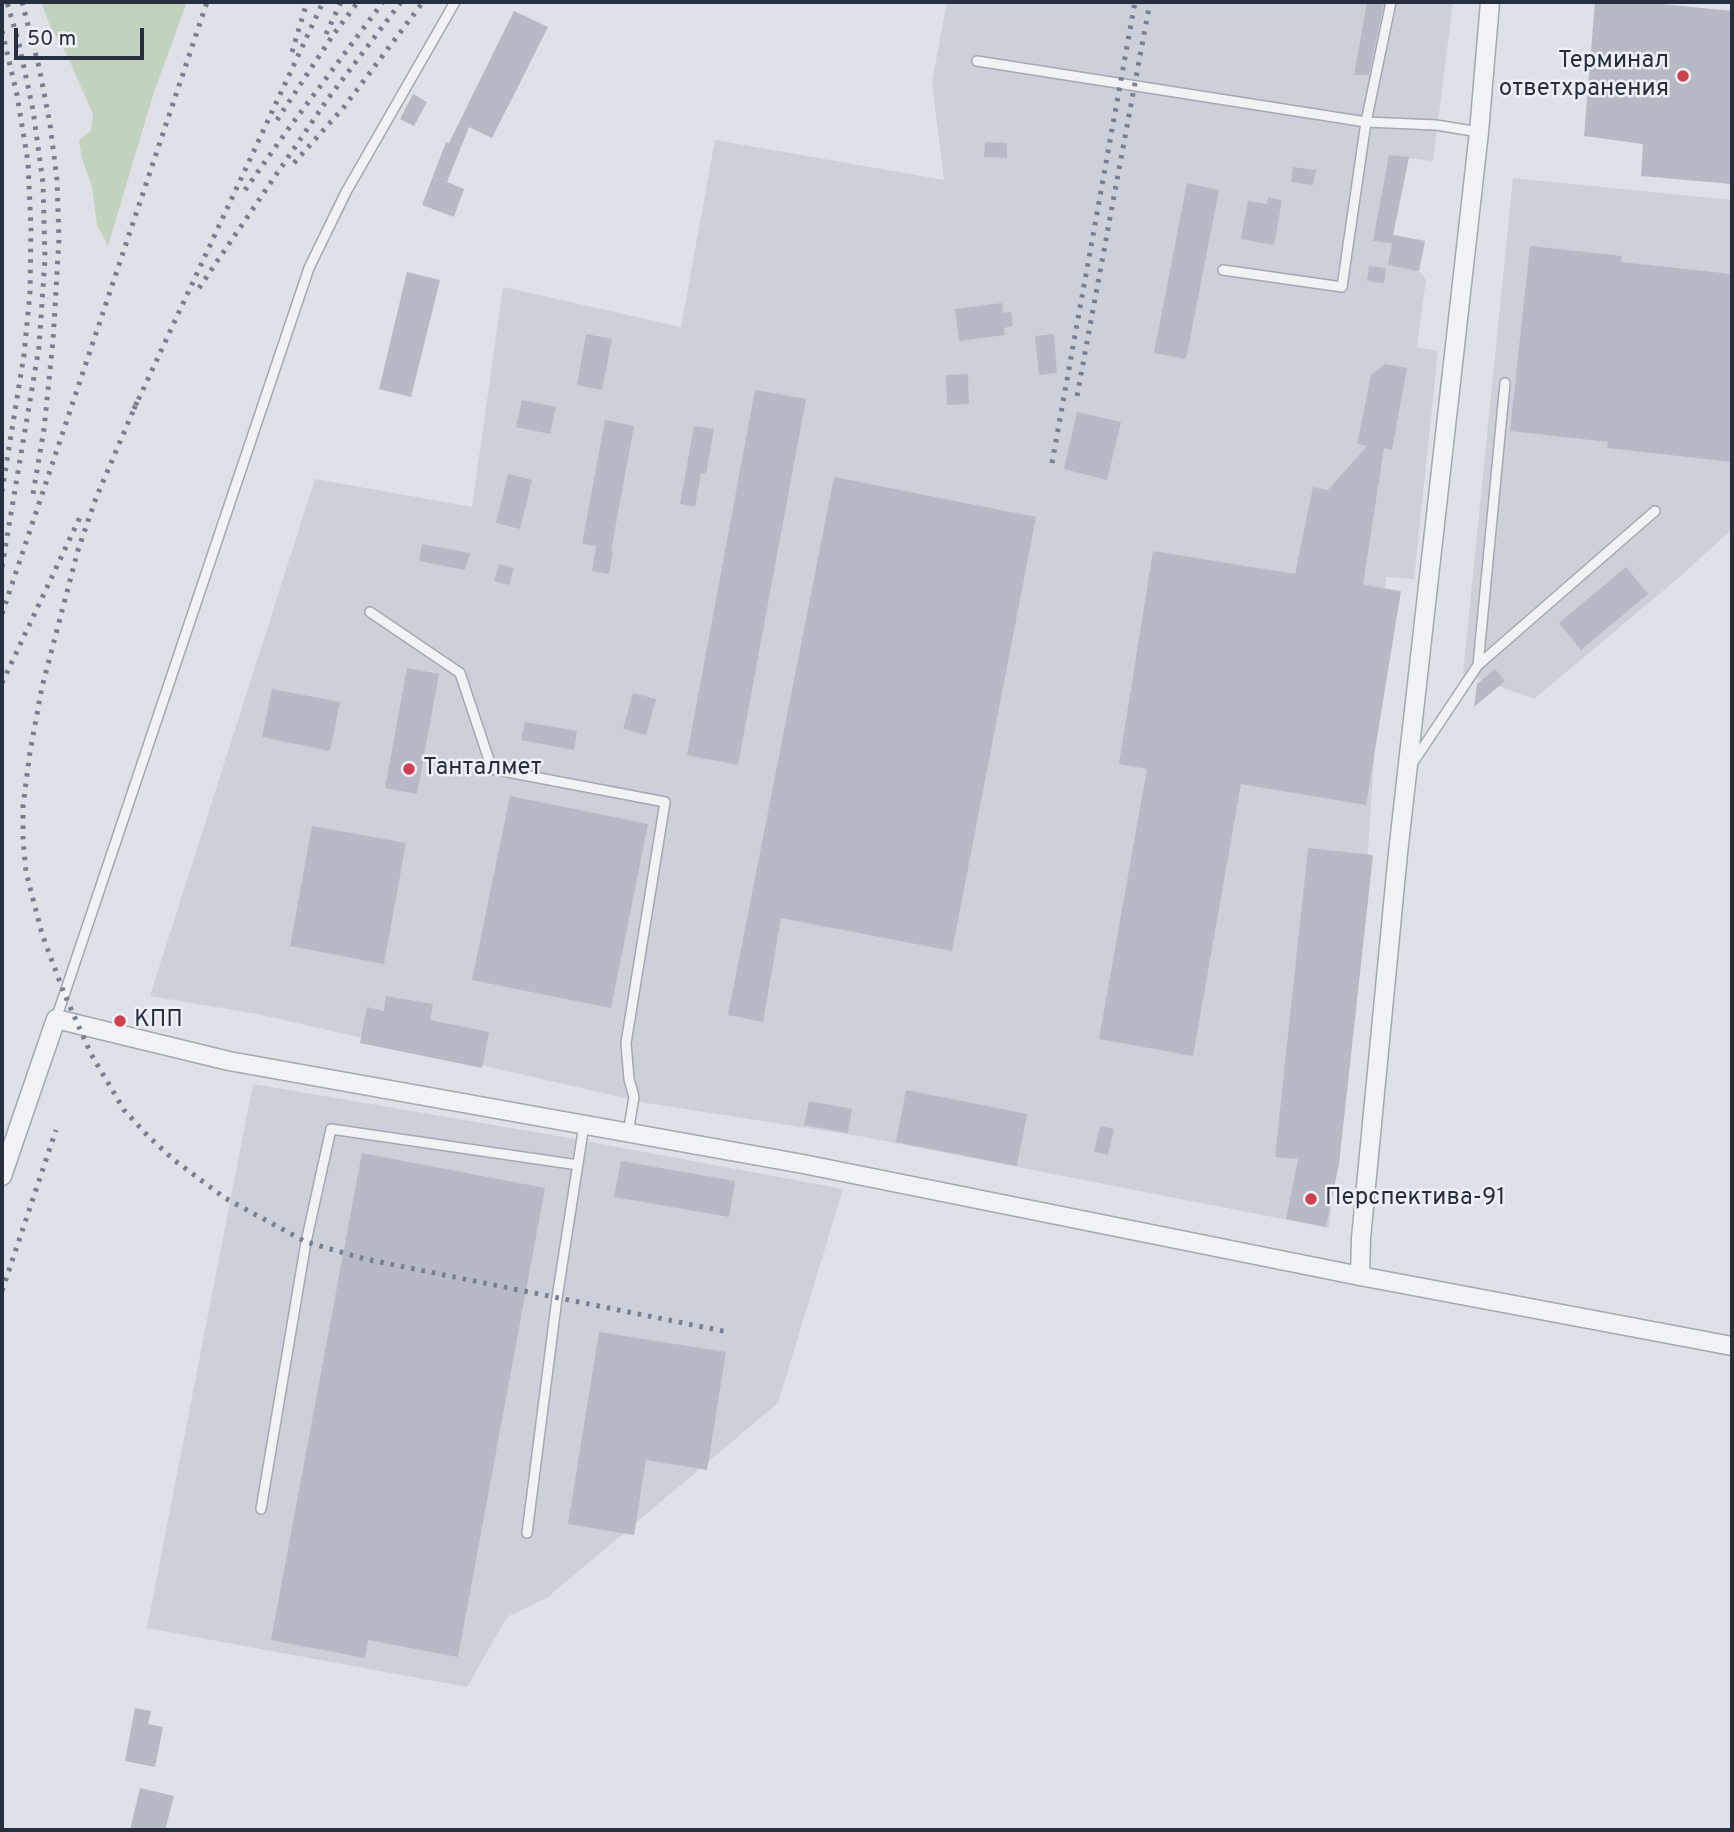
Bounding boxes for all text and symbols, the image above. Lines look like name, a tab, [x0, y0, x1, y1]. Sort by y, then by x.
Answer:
scale bar	[18, 14, 147, 58]
text: 50 m	[27, 26, 76, 53]
place label: Терминал ответхранения	[1499, 48, 1669, 104]
marker: Терминал ответхранения	[1675, 68, 1691, 84]
place label: Танталмет	[423, 755, 542, 783]
marker: Танталмет	[401, 761, 417, 777]
place label: КПП	[134, 1007, 183, 1035]
marker: КПП	[112, 1013, 128, 1029]
place label: Перспектива-91	[1325, 1185, 1505, 1213]
marker: Перспектива-91	[1303, 1191, 1319, 1207]

